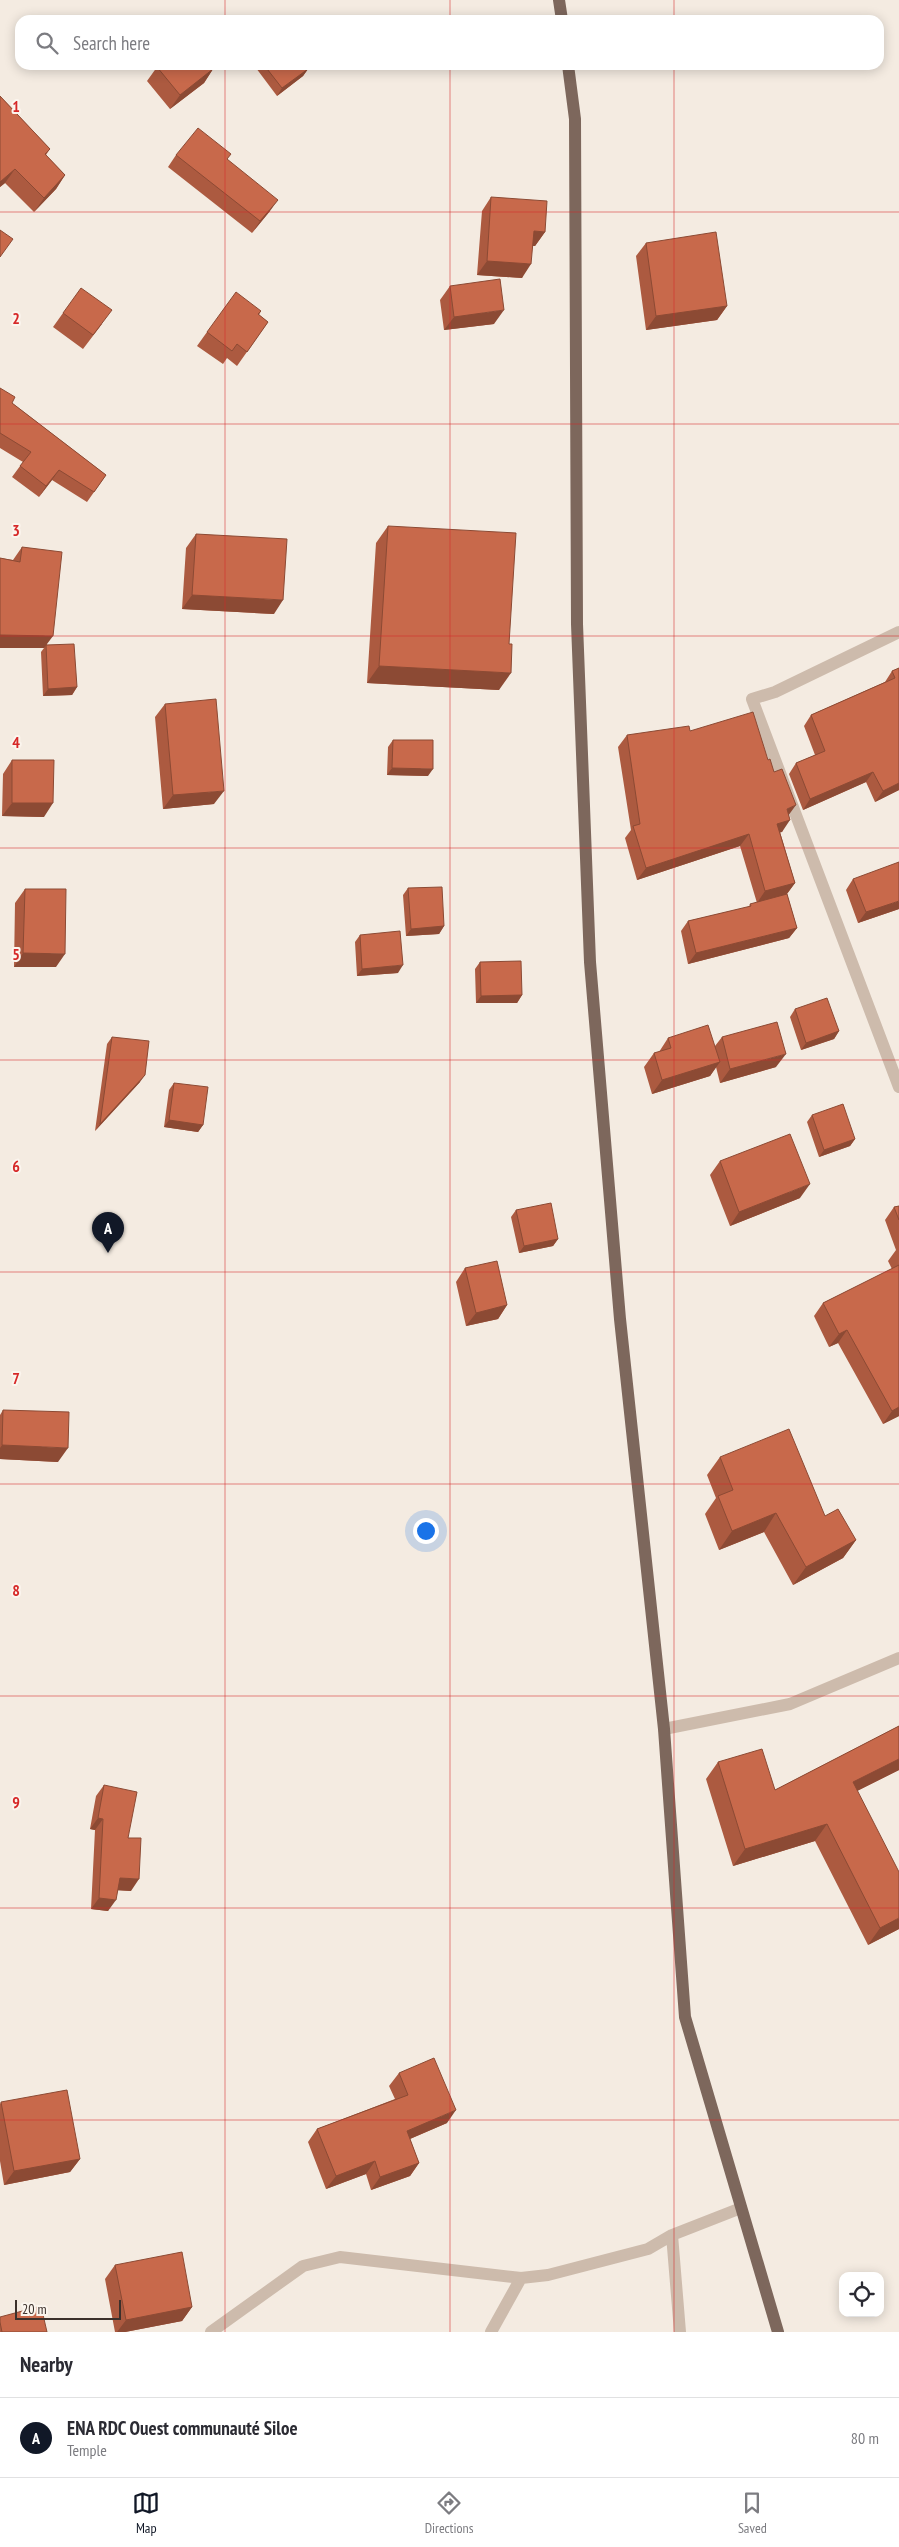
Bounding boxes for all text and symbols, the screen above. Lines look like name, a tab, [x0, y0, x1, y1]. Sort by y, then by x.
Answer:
search box	[15, 15, 884, 70]
icon: search	[33, 29, 61, 57]
text: Search here	[73, 31, 150, 55]
text: 1	[12, 96, 20, 116]
text: 2	[12, 308, 20, 328]
text: 3	[12, 520, 20, 540]
text: 4	[12, 732, 20, 752]
text: 5	[12, 944, 20, 964]
text: 6	[12, 1156, 20, 1176]
pin: A	[92, 1212, 124, 1253]
text: 7	[12, 1368, 20, 1388]
your location	[413, 1518, 439, 1544]
text: 8	[12, 1580, 20, 1600]
text: 9	[12, 1792, 20, 1812]
map controls	[839, 2272, 884, 2317]
button: locate	[839, 2272, 884, 2317]
scale bar	[15, 2297, 121, 2320]
text: 20 m	[22, 2300, 47, 2318]
text: Nearby	[20, 2351, 73, 2378]
text: ENA RDC Ouest communauté Siloe	[67, 2416, 298, 2440]
text: A	[32, 2428, 40, 2448]
text: 80 m	[851, 2428, 879, 2448]
text: Temple	[67, 2440, 107, 2460]
tab: Map	[132, 2489, 160, 2537]
tab: Directions	[425, 2489, 473, 2537]
tab: Saved	[738, 2489, 767, 2537]

